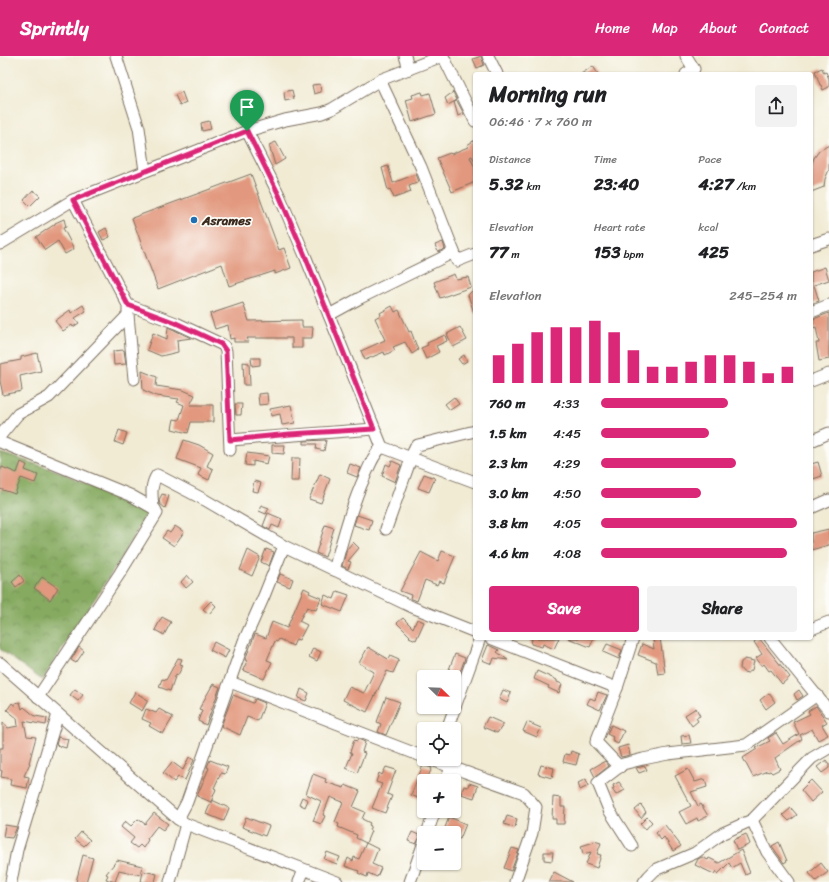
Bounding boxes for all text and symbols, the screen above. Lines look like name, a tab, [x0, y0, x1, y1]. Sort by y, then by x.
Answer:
text: Sprintly	[20, 12, 89, 45]
text: Home	[595, 16, 630, 41]
text: Map	[652, 16, 678, 41]
text: About	[700, 16, 737, 41]
text: Contact	[759, 16, 809, 41]
text: Morning run	[489, 75, 607, 114]
button: share	[755, 85, 797, 127]
pin	[230, 90, 264, 131]
icon: arrive	[236, 96, 258, 118]
text: 06:46 · 7 × 760 m	[489, 110, 592, 133]
text: Distance	[489, 150, 531, 169]
text: Time	[594, 150, 617, 169]
text: Pace	[698, 150, 722, 169]
text: 5.32	[489, 169, 524, 199]
text: 23:40	[594, 169, 639, 199]
text: 4:27	[698, 169, 734, 199]
text: km	[524, 177, 541, 196]
text: /km	[734, 177, 756, 196]
place label: Asrames	[201, 209, 252, 232]
marker: Asrames	[189, 215, 199, 225]
text: Elevation	[489, 218, 534, 237]
text: Heart rate	[594, 218, 645, 237]
text: kcal	[698, 218, 718, 237]
text: 77	[489, 237, 508, 267]
text: 153	[594, 237, 621, 267]
text: 425	[698, 237, 729, 267]
text: m	[508, 245, 520, 264]
text: bpm	[621, 245, 644, 264]
text: Elevation	[489, 284, 542, 307]
text: 245–254 m	[729, 284, 797, 307]
text: 760 m	[489, 392, 525, 415]
text: 4:33	[553, 392, 579, 415]
text: 1.5 km	[489, 422, 527, 445]
text: 4:45	[553, 422, 581, 445]
text: 2.3 km	[489, 452, 528, 475]
text: 4:29	[553, 452, 581, 475]
text: 3.0 km	[489, 482, 529, 505]
text: 4:50	[553, 482, 581, 505]
text: 3.8 km	[489, 512, 528, 535]
text: 4:05	[553, 512, 581, 535]
text: 4.6 km	[489, 542, 529, 565]
text: 4:08	[553, 542, 581, 565]
button: Save	[489, 586, 639, 632]
button: Share	[647, 586, 797, 632]
north arrow	[417, 670, 461, 714]
map controls	[417, 670, 461, 870]
button: locate	[417, 722, 461, 766]
button: +	[417, 774, 461, 818]
button: −	[417, 826, 461, 870]

